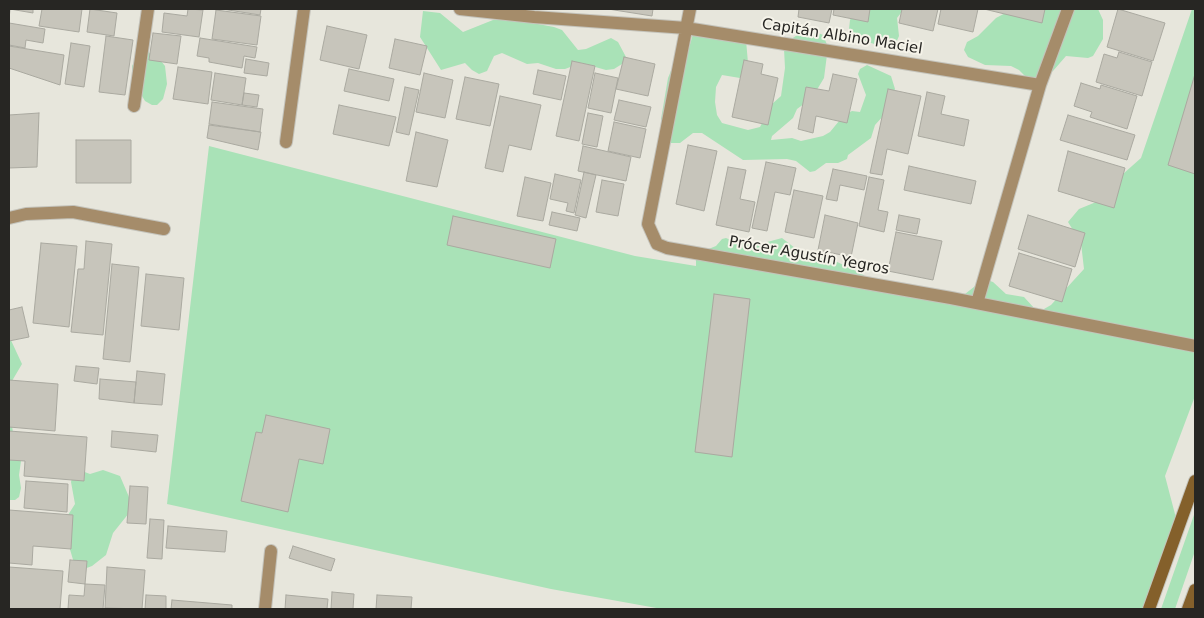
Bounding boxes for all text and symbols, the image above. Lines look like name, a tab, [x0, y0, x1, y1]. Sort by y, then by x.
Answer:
street label: Capitán Albino Maciel	[760, 15, 924, 59]
street label: Prócer Agustín Yegros	[727, 233, 891, 279]

